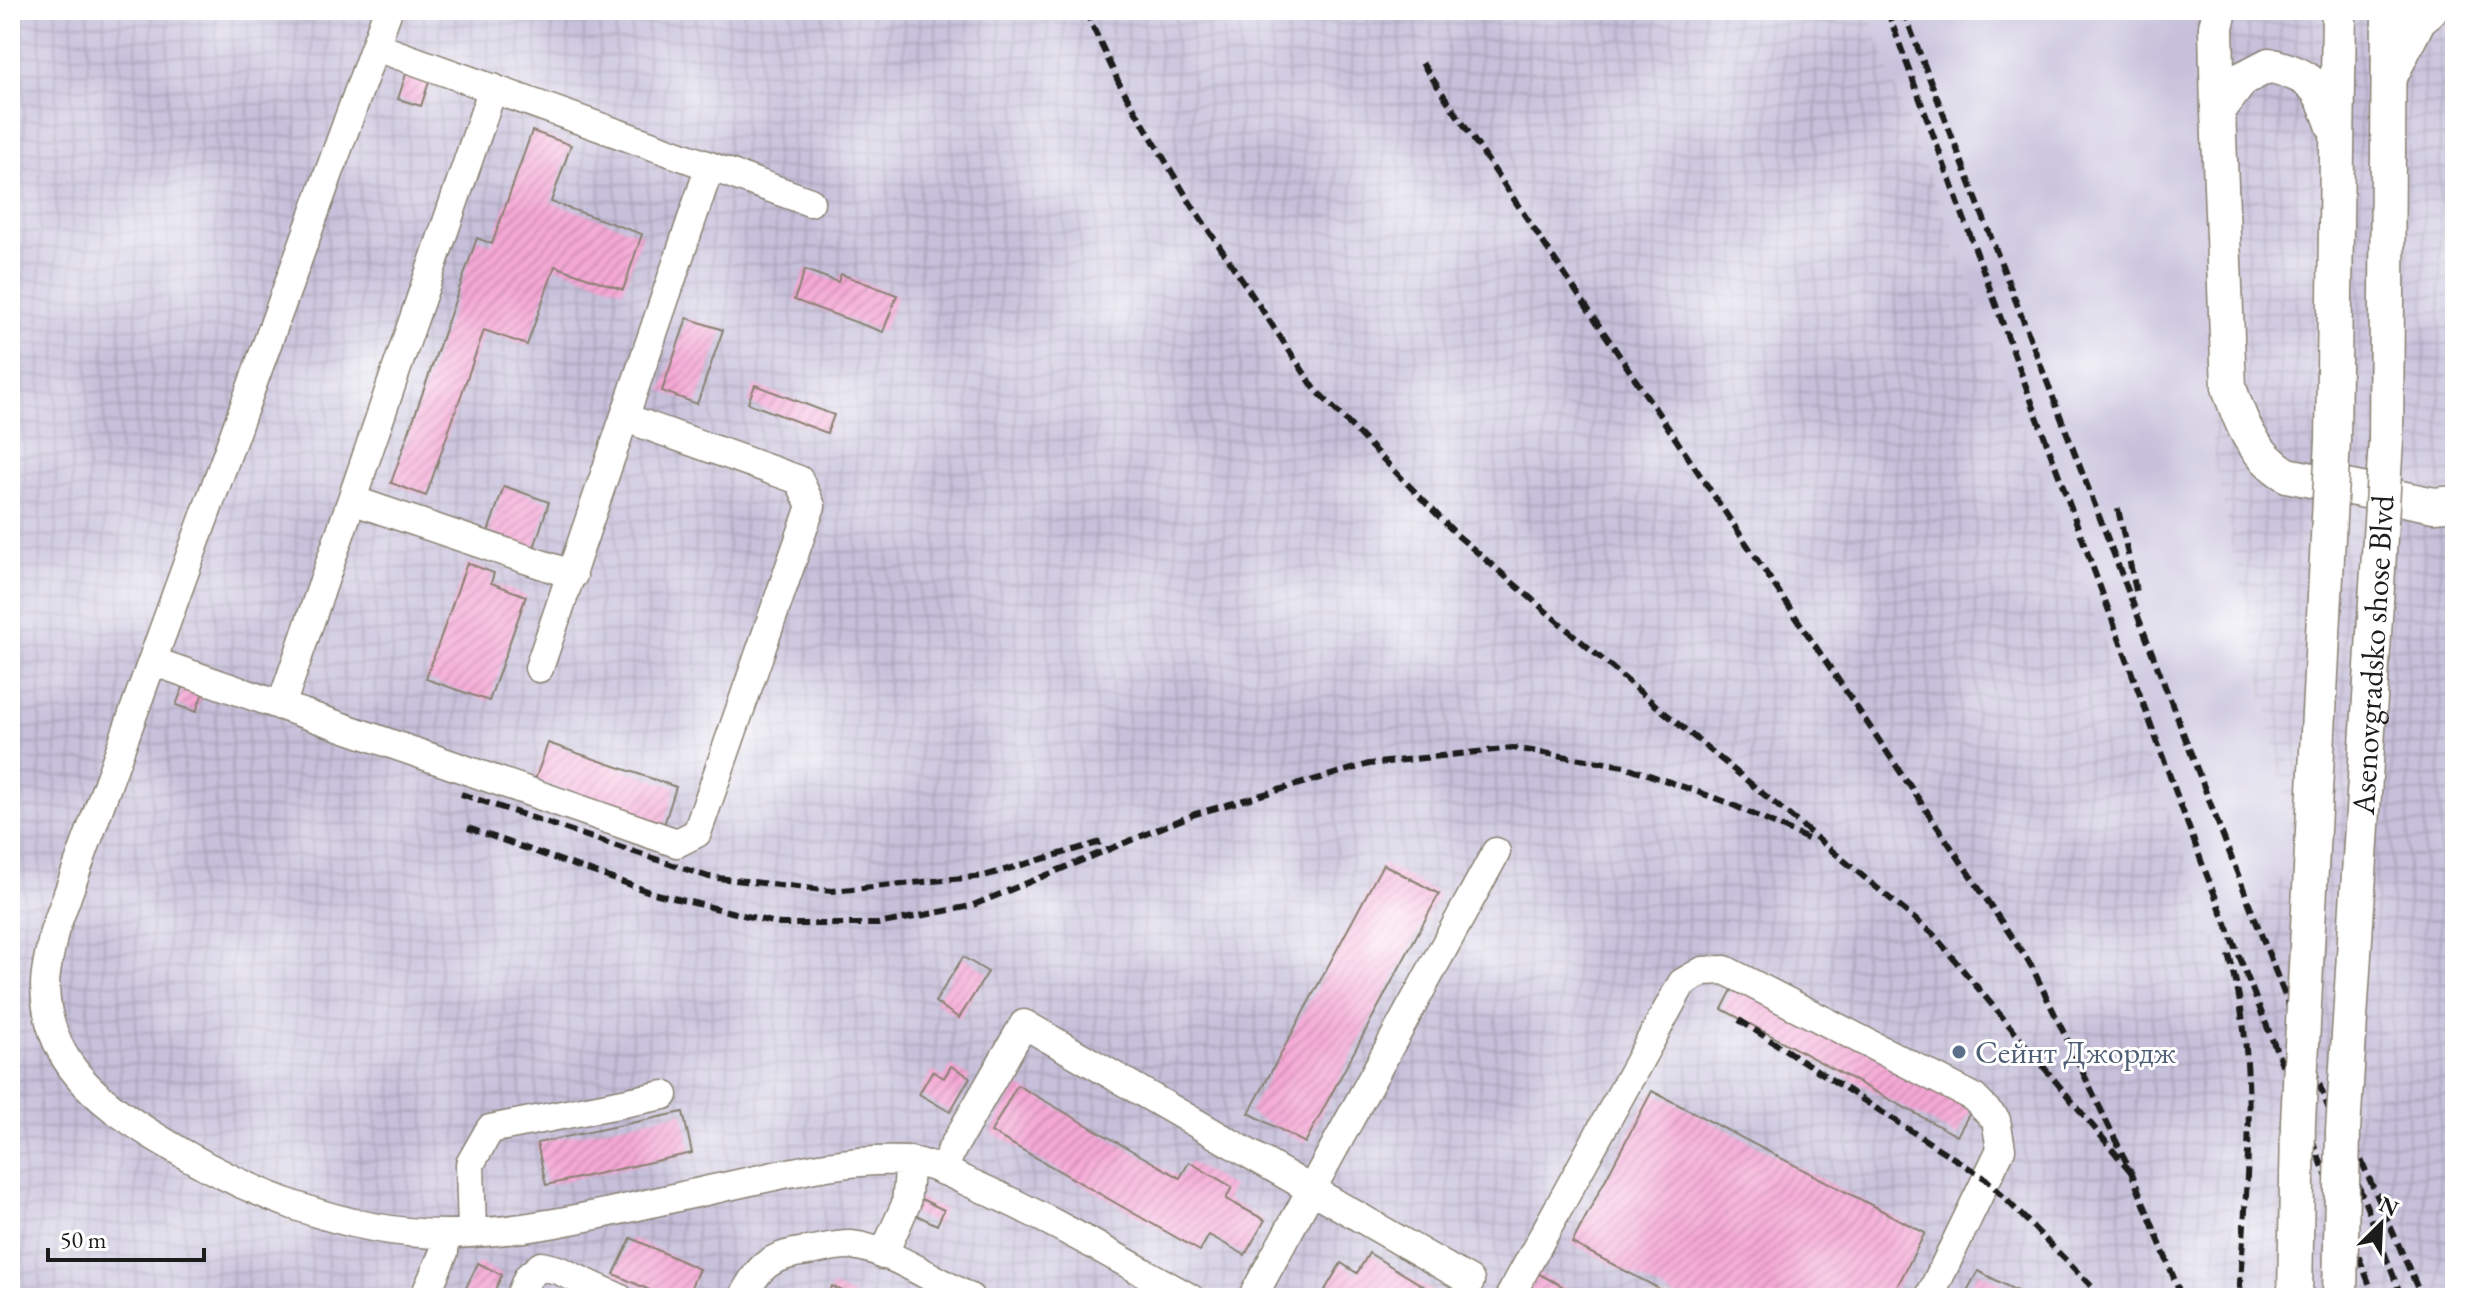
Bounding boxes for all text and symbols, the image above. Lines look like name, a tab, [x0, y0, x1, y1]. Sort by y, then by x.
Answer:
street label: Asenovgradsko shose Blvd	[2342, 493, 2404, 817]
place label: Сейнт Джордж	[1975, 1031, 2176, 1073]
marker: Сейнт Джордж	[1950, 1043, 1968, 1061]
north arrow	[2341, 1184, 2421, 1264]
text: N	[2375, 1189, 2403, 1223]
scale bar	[48, 1212, 204, 1262]
text: 50 m	[60, 1224, 107, 1255]

